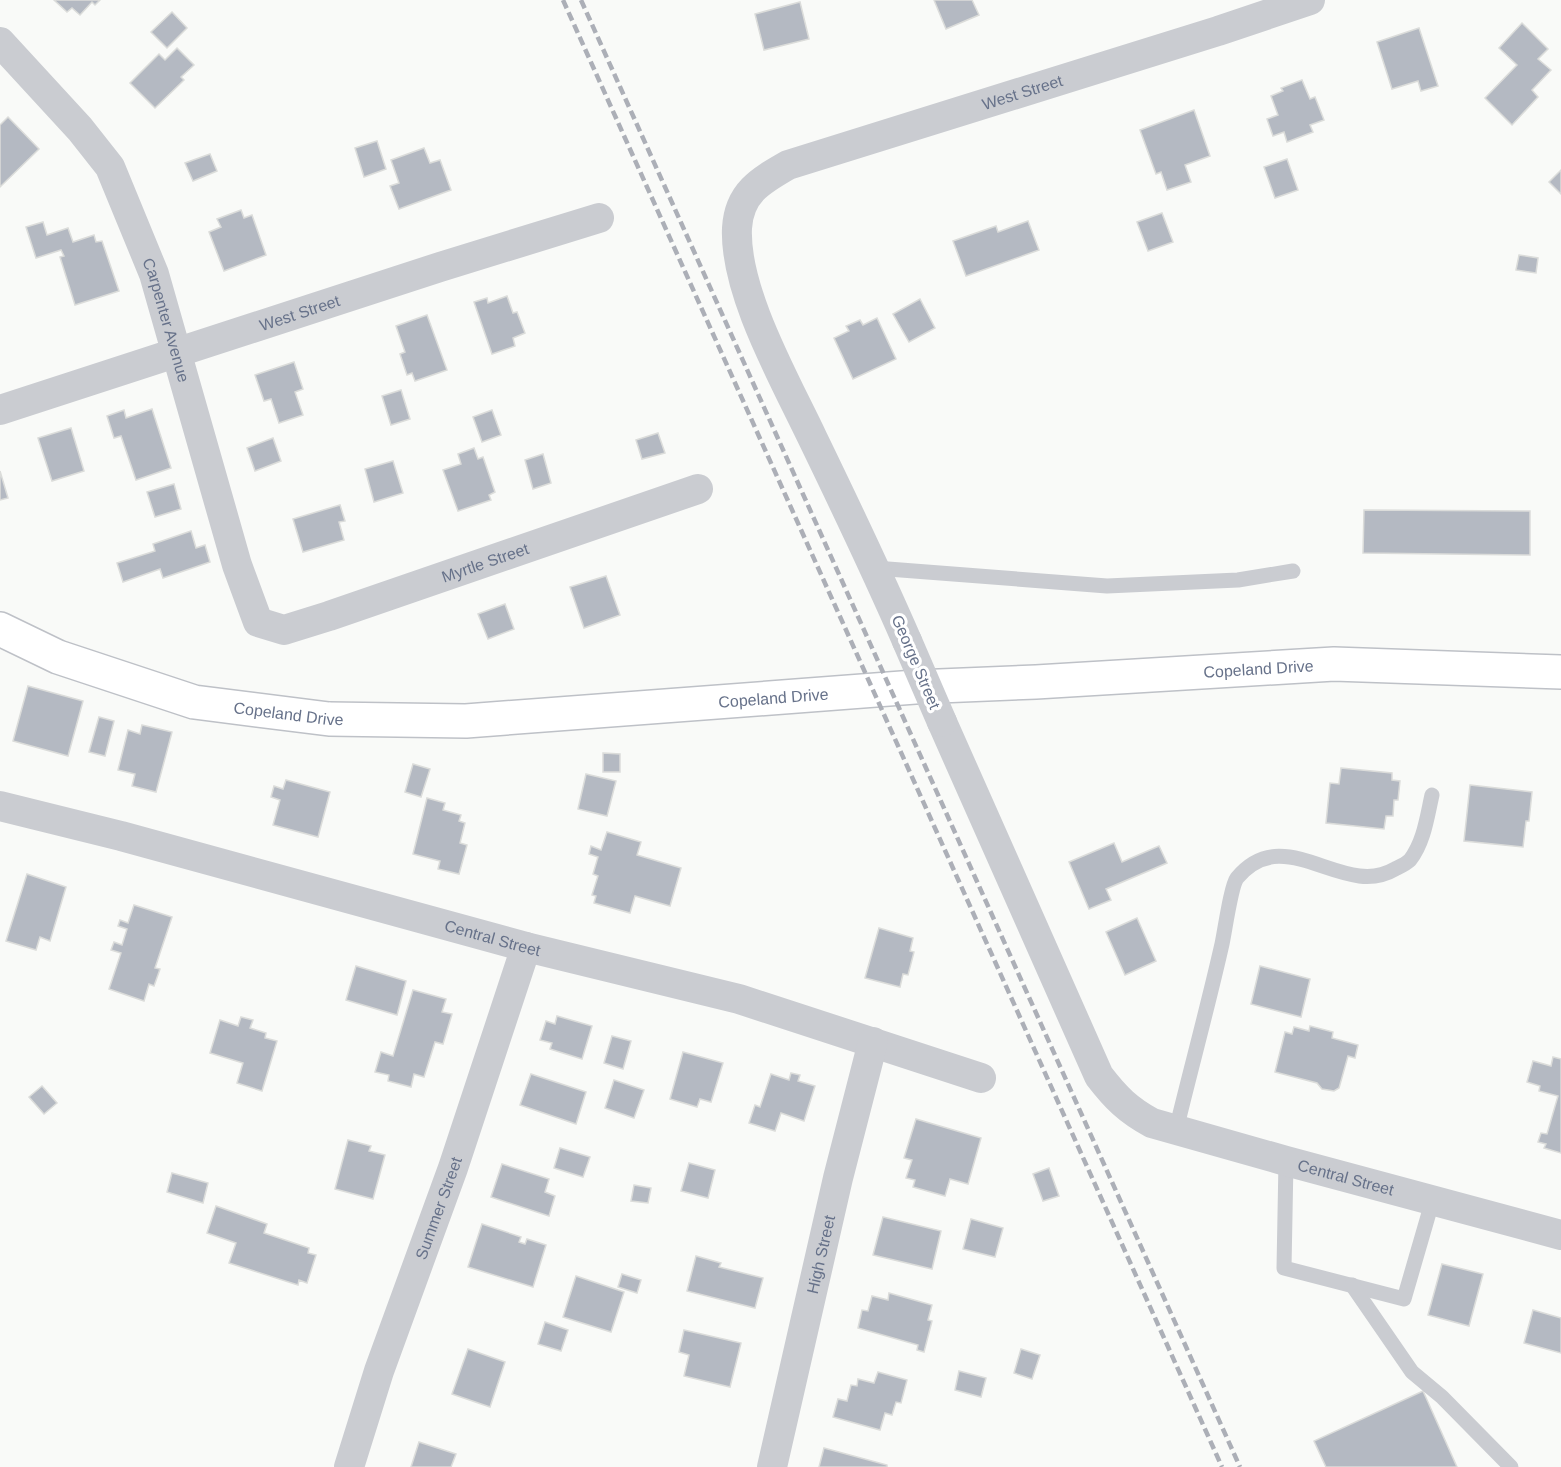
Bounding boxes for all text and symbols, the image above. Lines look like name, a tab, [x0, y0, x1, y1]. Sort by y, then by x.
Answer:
street label: West Street	[980, 71, 1065, 113]
street label: Carpenter Avenue	[140, 255, 193, 384]
street label: West Street	[257, 292, 342, 334]
street label: Myrtle Street	[439, 539, 531, 585]
street label: George Street	[889, 612, 944, 712]
street label: Copeland Drive	[1203, 657, 1314, 680]
street label: Copeland Drive	[718, 685, 829, 710]
street label: Copeland Drive	[233, 699, 344, 728]
street label: Central Street	[443, 917, 543, 959]
street label: Summer Street	[412, 1154, 465, 1262]
street label: Central Street	[1296, 1156, 1396, 1198]
street label: High Street	[803, 1213, 838, 1295]

